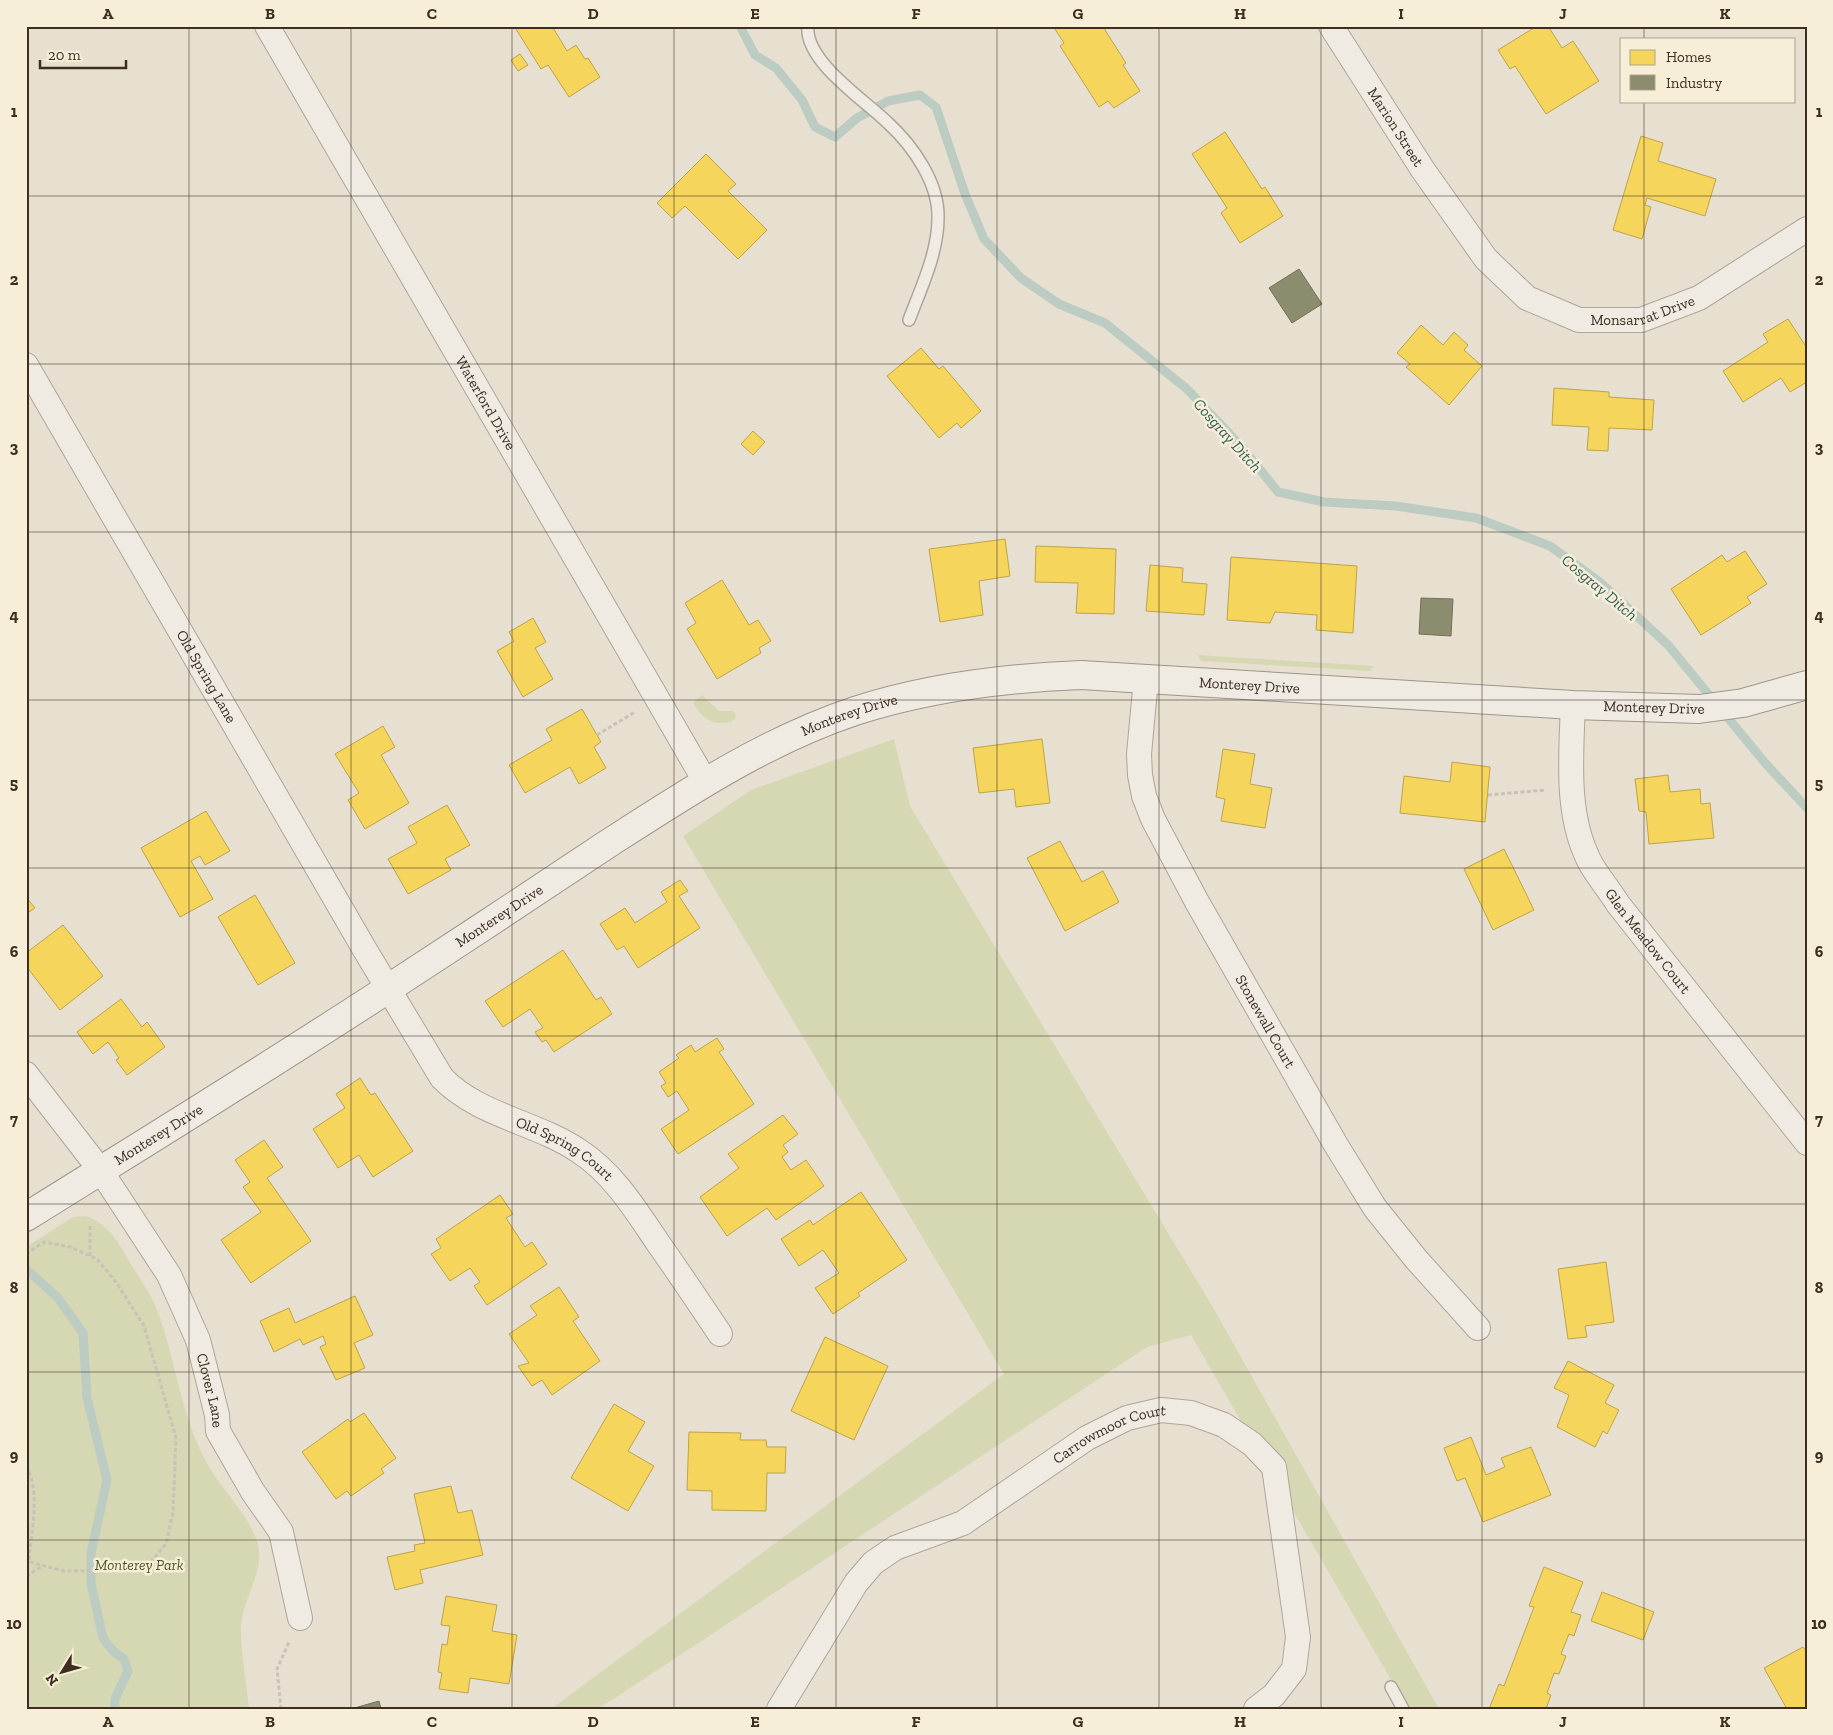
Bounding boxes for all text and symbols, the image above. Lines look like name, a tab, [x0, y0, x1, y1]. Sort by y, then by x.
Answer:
text: A	[103, 4, 114, 23]
text: B	[265, 4, 275, 23]
text: C	[427, 4, 437, 23]
text: D	[587, 4, 599, 23]
text: E	[750, 4, 760, 23]
text: F	[911, 4, 921, 23]
text: G	[1073, 4, 1084, 23]
text: H	[1234, 4, 1246, 23]
text: I	[1398, 4, 1404, 23]
text: J	[1559, 4, 1567, 23]
text: K	[1720, 4, 1731, 23]
scale bar	[40, 38, 126, 70]
legend	[1620, 38, 1796, 102]
text: 20 m	[48, 46, 81, 64]
text: Homes	[1666, 48, 1711, 66]
text: Industry	[1666, 74, 1723, 92]
street label: Marion Street	[1364, 84, 1428, 170]
text: 1	[11, 102, 18, 121]
text: 1	[1816, 102, 1823, 121]
text: 2	[10, 270, 19, 289]
text: 2	[1815, 270, 1824, 289]
street label: Monsarrat Drive	[1590, 291, 1697, 329]
street label: Waterford Drive	[452, 353, 520, 453]
water label: Cosgray Ditch	[1190, 394, 1266, 476]
text: 3	[10, 438, 19, 457]
text: 3	[1815, 438, 1824, 457]
water label: Cosgray Ditch	[1558, 550, 1641, 624]
text: 4	[9, 606, 19, 625]
text: 4	[1814, 606, 1824, 625]
street label: Old Spring Lane	[172, 627, 240, 726]
street label: Monterey Drive	[1199, 673, 1300, 697]
street label: Monterey Drive	[798, 690, 899, 740]
street label: Monterey Drive	[1603, 697, 1705, 718]
text: 5	[10, 774, 18, 793]
text: 5	[1815, 774, 1823, 793]
street label: Monterey Drive	[452, 881, 546, 951]
street label: Glen Meadow Court	[1601, 885, 1695, 998]
text: 6	[10, 942, 19, 961]
text: 6	[1815, 942, 1824, 961]
street label: Stonewall Court	[1232, 972, 1299, 1072]
street label: Monterey Drive	[111, 1100, 206, 1169]
text: 7	[10, 1110, 18, 1129]
text: 7	[1815, 1110, 1823, 1129]
street label: Old Spring Court	[513, 1113, 618, 1185]
text: 8	[10, 1278, 19, 1297]
text: 8	[1815, 1278, 1824, 1297]
street label: Clover Lane	[193, 1351, 227, 1428]
street label: Carrowmoor Court	[1049, 1401, 1167, 1468]
text: 9	[10, 1446, 19, 1465]
text: 9	[1815, 1446, 1824, 1465]
park label: Monterey Park	[95, 1556, 184, 1574]
text: 10	[6, 1614, 22, 1633]
text: 10	[1811, 1614, 1827, 1633]
north arrow	[38, 1648, 88, 1698]
text: N	[42, 1670, 62, 1689]
text: A	[103, 1712, 114, 1731]
text: B	[265, 1712, 275, 1731]
text: C	[427, 1712, 437, 1731]
text: D	[587, 1712, 599, 1731]
text: E	[750, 1712, 760, 1731]
text: F	[911, 1712, 921, 1731]
text: G	[1073, 1712, 1084, 1731]
text: H	[1234, 1712, 1246, 1731]
text: I	[1398, 1712, 1404, 1731]
text: J	[1559, 1712, 1567, 1731]
text: K	[1720, 1712, 1731, 1731]

